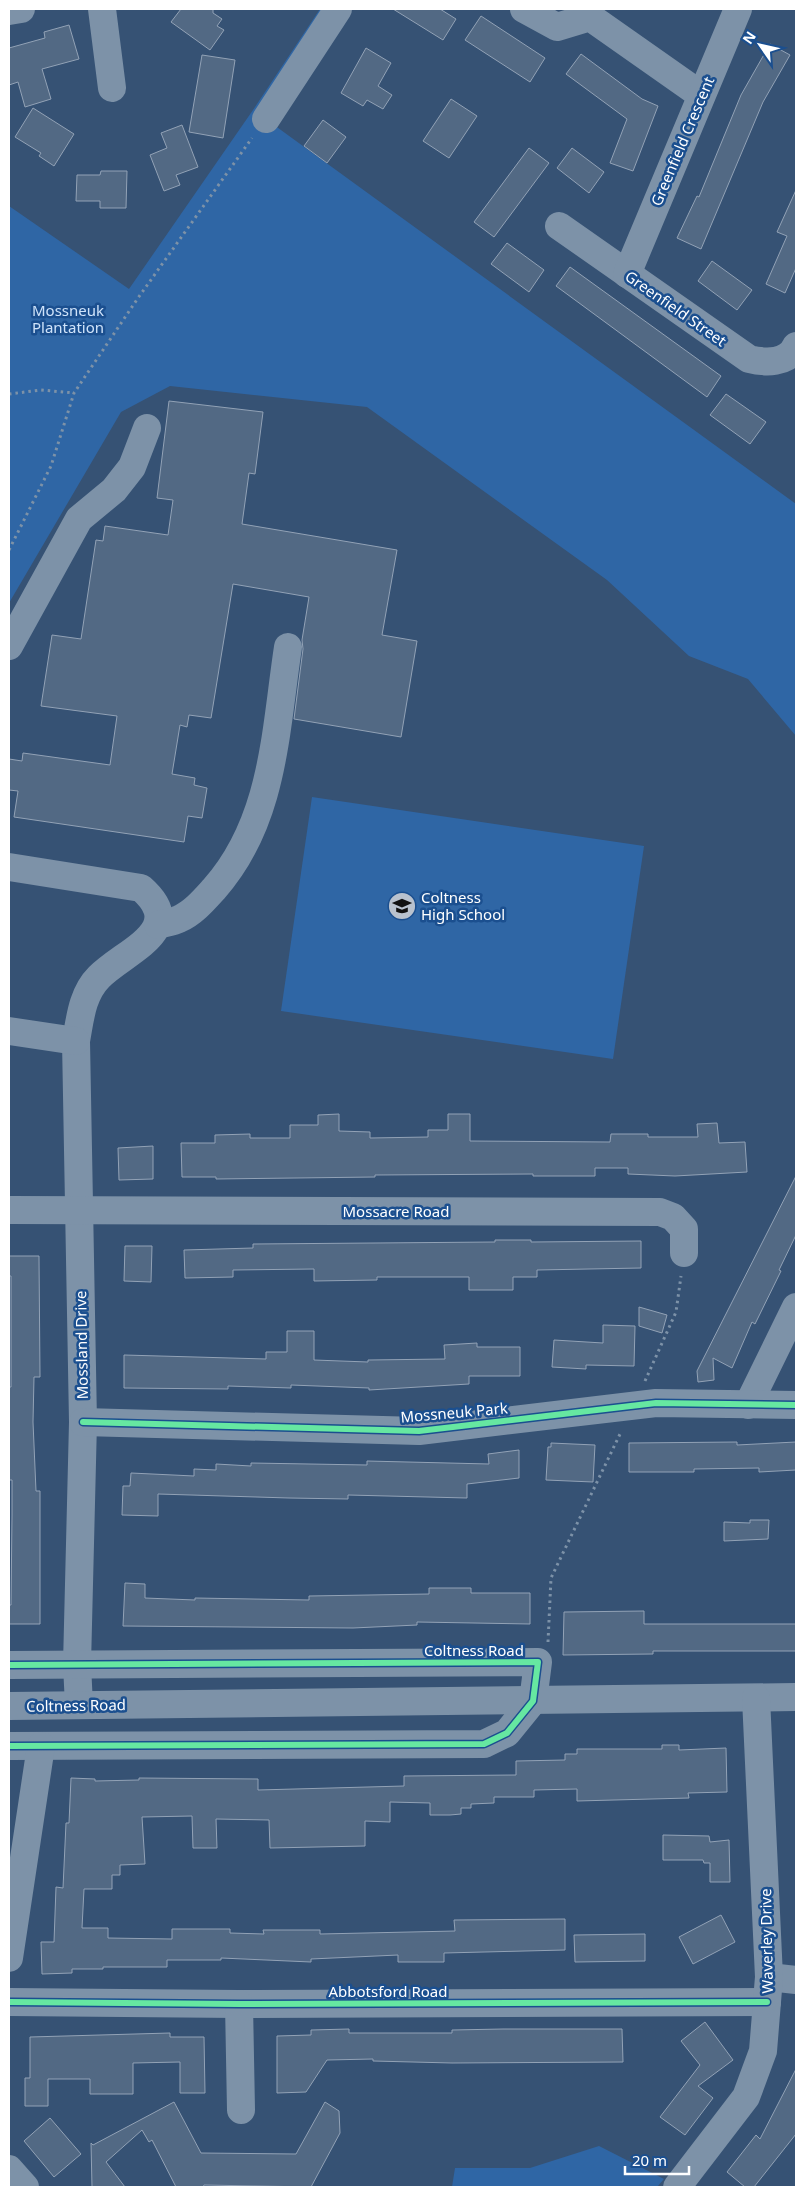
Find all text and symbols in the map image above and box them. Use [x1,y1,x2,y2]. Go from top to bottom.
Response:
north arrow [735,20,785,70]
text: N [738,27,760,47]
street label: Greenfield Crescent [646,73,719,209]
street label: Greenfield Street [621,266,731,351]
park label: Mossneuk Plantation [32,300,104,337]
place label: Coltness High School [421,887,505,924]
school or university icon: Coltness High School [387,891,417,921]
street label: Mossacre Road [343,1201,449,1221]
street label: Mossland Drive [70,1290,92,1400]
street label: Mossneuk Park [400,1397,508,1427]
street label: Coltness Road [424,1640,524,1660]
street label: Coltness Road [26,1694,126,1716]
street label: Waverley Drive [755,1888,777,1994]
street label: Abbotsford Road [328,1981,448,2001]
scale bar [625,2144,689,2176]
text: 20 m [632,2150,667,2170]

